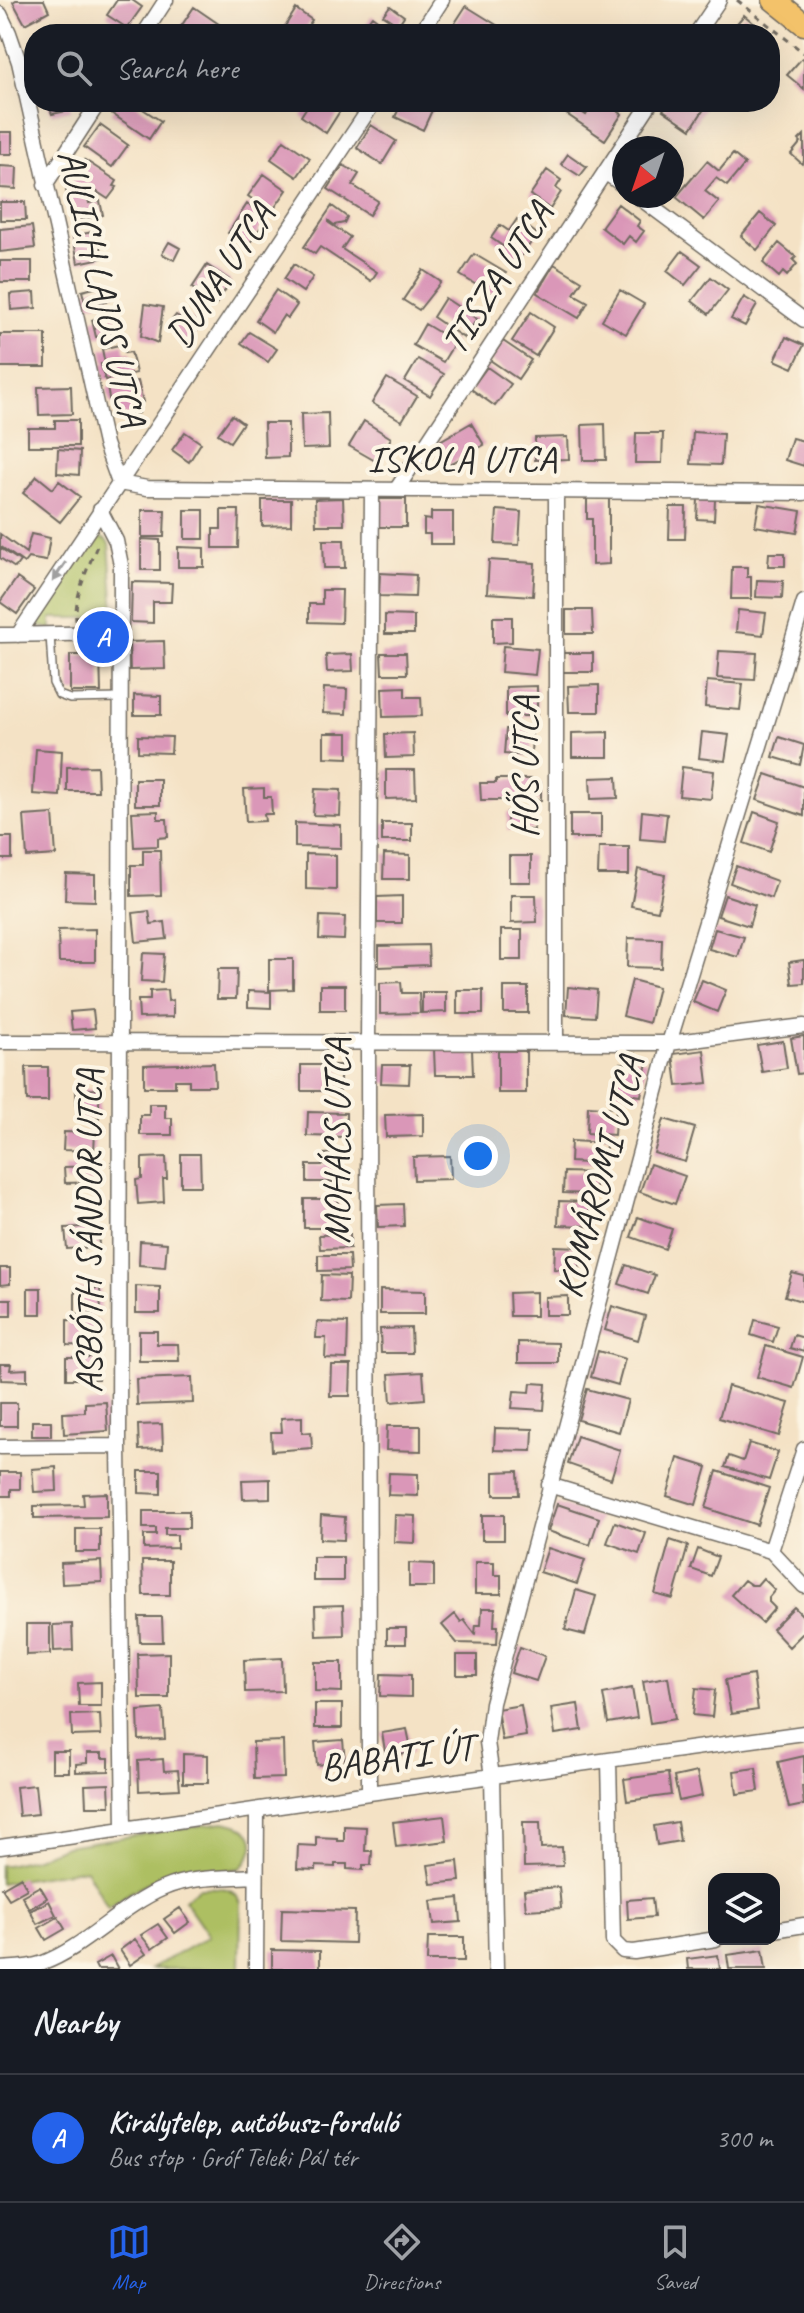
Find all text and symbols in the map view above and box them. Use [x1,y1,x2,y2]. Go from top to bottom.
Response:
search box [24,24,780,112]
icon: search [52,46,96,90]
text: Search here [116,49,238,87]
north arrow [612,136,684,208]
street label: AULICH LAJOS UTCA [47,145,157,433]
street label: TISZA UTCA [431,192,564,363]
street label: DUNA UTCA [155,193,286,356]
street label: ISKOLA UTCA [368,435,557,482]
one-way arrow [52,562,67,583]
pin: A [77,607,129,667]
street label: HŐS UTCA [501,695,548,838]
street label: MOHÁCS UTCA [313,1037,360,1244]
street label: KOMÁROMI UTCA [545,1049,655,1303]
street label: ASBÓTH SÁNDOR UTCA [65,1068,112,1393]
your location [458,1136,498,1176]
street label: BABATI ÚT [317,1722,484,1791]
map controls [708,1873,780,1945]
button: layers [708,1873,780,1945]
text: Nearby [32,2000,118,2043]
text: Királytelep, autóbusz-forduló [108,2103,398,2141]
text: A [51,2122,65,2155]
text: 300 m [716,2122,772,2155]
text: Bus stop · Gróf Teleki Pál tér [108,2141,357,2174]
tab: Map [107,2220,151,2296]
tab: Directions [364,2220,440,2296]
tab: Saved [653,2220,697,2296]

